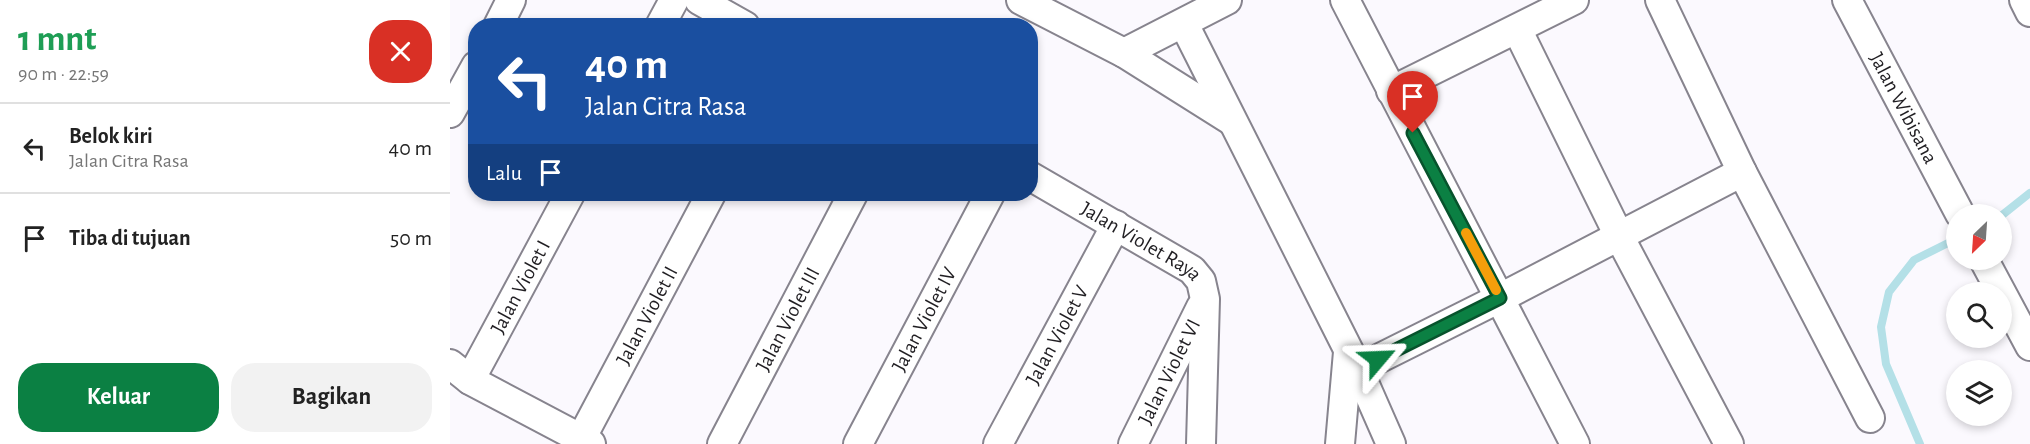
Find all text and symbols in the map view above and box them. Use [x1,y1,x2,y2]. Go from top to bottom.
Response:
button: close [369,20,432,83]
text: 1 mnt [18,21,96,57]
icon: left [486,42,564,120]
text: 40 m [585,44,668,86]
street label: Jalan Wibisana [1866,49,1942,167]
text: 90 m · 22:59 [18,64,109,84]
pin [1387,71,1438,133]
icon: arrive [1396,80,1429,113]
text: Jalan Citra Rasa [585,93,747,120]
text: Belok kiri [69,125,153,147]
icon: left [18,132,51,165]
text: 40 m [389,137,432,159]
text: Jalan Citra Rasa [69,151,189,171]
icon: arrive [534,156,567,189]
text: Lalu [486,162,522,184]
street label: Jalan Violet Raya [1077,197,1207,284]
north arrow [1946,204,2012,270]
map controls [1946,204,2012,426]
icon: arrive [18,222,51,255]
text: Tiba di tujuan [69,227,191,249]
text: 50 m [390,227,432,249]
street label: Jalan Violet I [487,236,554,337]
street label: Jalan Violet II [612,263,681,368]
street label: Jalan Violet III [752,264,823,374]
street label: Jalan Violet IV [888,264,960,375]
street label: Jalan Violet V [1022,282,1092,388]
button: search [1946,282,2012,348]
street label: Jalan Violet VI [1134,315,1204,427]
position arrow [1346,327,1410,391]
button: layers [1946,360,2012,426]
button: Keluar [18,363,219,432]
button: Bagikan [231,363,432,432]

